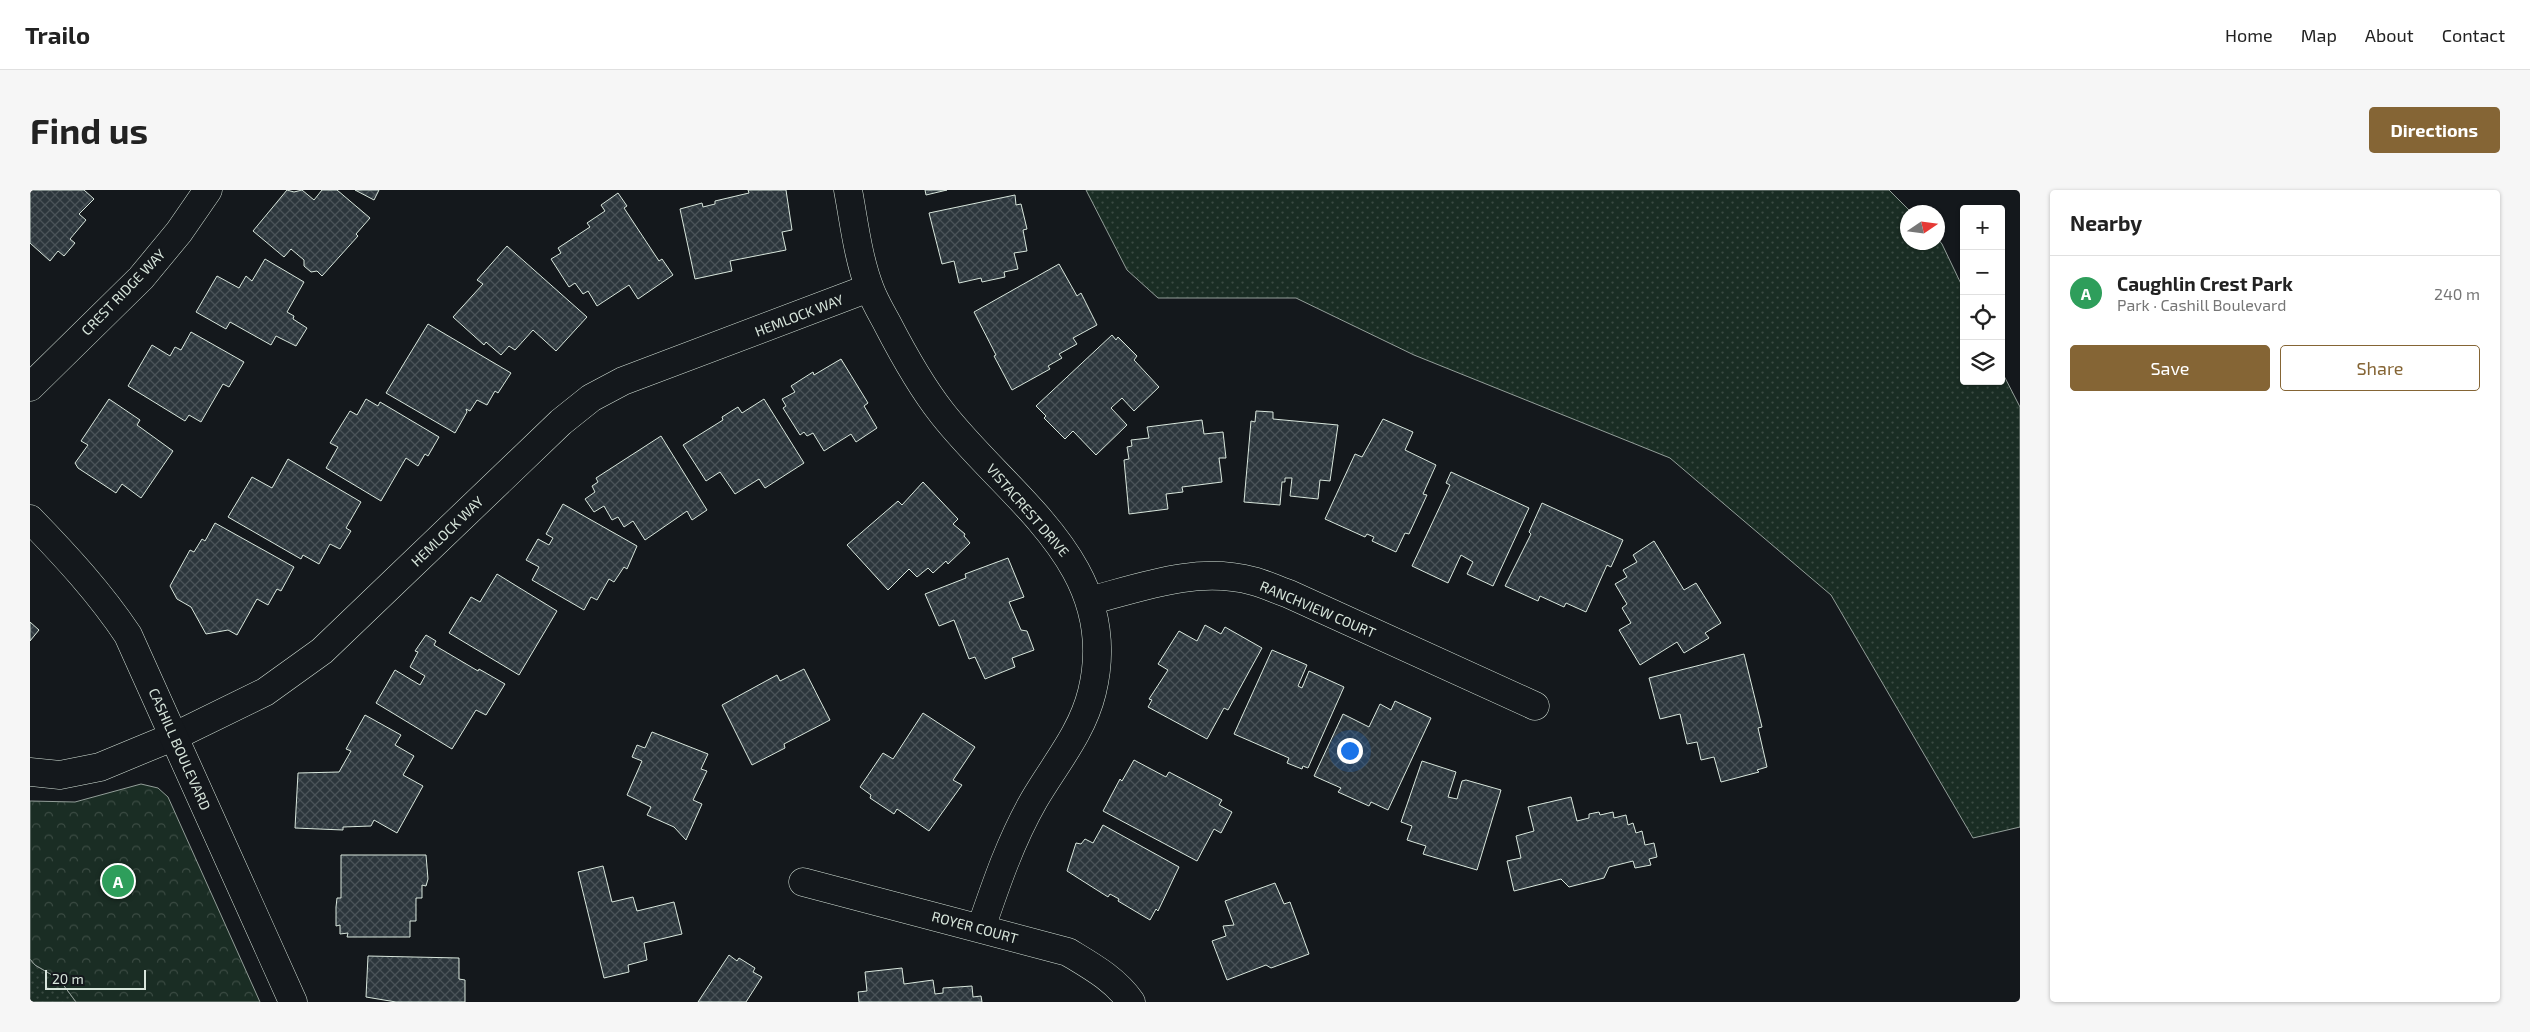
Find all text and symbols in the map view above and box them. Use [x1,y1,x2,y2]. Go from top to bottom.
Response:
text: Trailo [25,20,90,49]
text: Home [2225,24,2273,46]
text: Map [2301,24,2337,46]
text: About [2365,24,2414,46]
text: Contact [2442,24,2505,46]
button: Directions [2369,107,2500,153]
text: Find us [30,109,148,151]
north arrow [1900,205,1945,250]
map controls [1960,205,2005,385]
button: + [1960,205,2005,250]
text: Nearby [2070,210,2142,235]
street label: CREST RIDGE WAY [78,245,168,339]
button: − [1960,250,2005,295]
text: Caughlin Crest Park [2117,272,2293,295]
text: A [2081,284,2091,303]
text: 240 m [2434,284,2480,303]
street label: HEMLOCK WAY [752,290,846,340]
button: locate [1960,295,2005,340]
text: Park · Cashill Boulevard [2117,295,2286,314]
button: layers [1960,340,2005,385]
button: Save [2070,345,2270,391]
button: Share [2280,345,2480,391]
street label: VISTACREST DRIVE [983,460,1073,560]
street label: HEMLOCK WAY [407,492,487,570]
street label: RANCHVIEW COURT [1258,577,1378,641]
street label: CASHILL BOULEVARD [145,685,215,813]
your location [1337,738,1363,764]
pin: A [102,862,134,900]
street label: ROYER COURT [930,907,1020,947]
scale bar [45,967,146,990]
text: 20 m [52,970,84,987]

